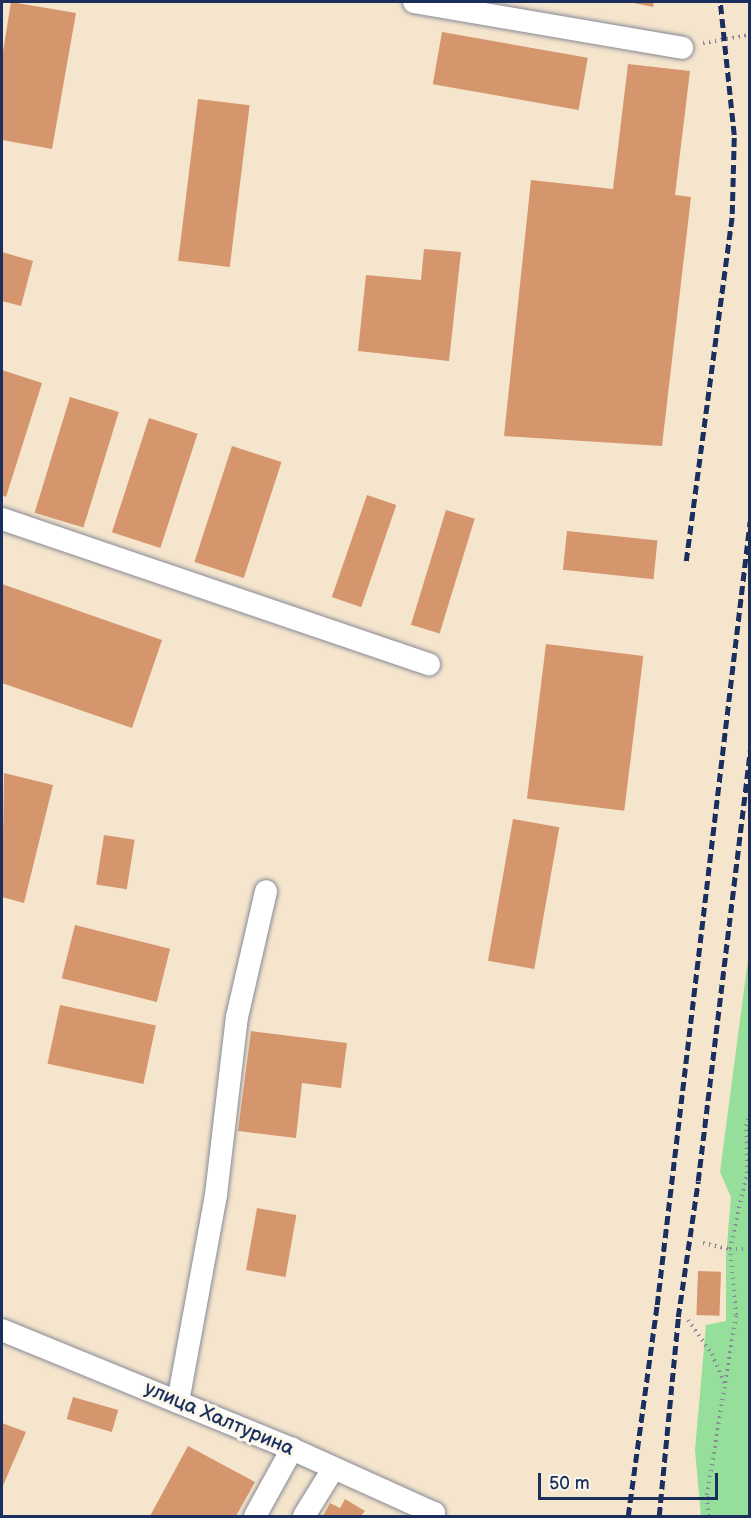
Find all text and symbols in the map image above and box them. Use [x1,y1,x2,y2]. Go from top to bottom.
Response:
street label: улица Халтурина [141,1377,297,1461]
scale bar [541,1461,721,1499]
text: 50 m [549,1473,590,1494]

